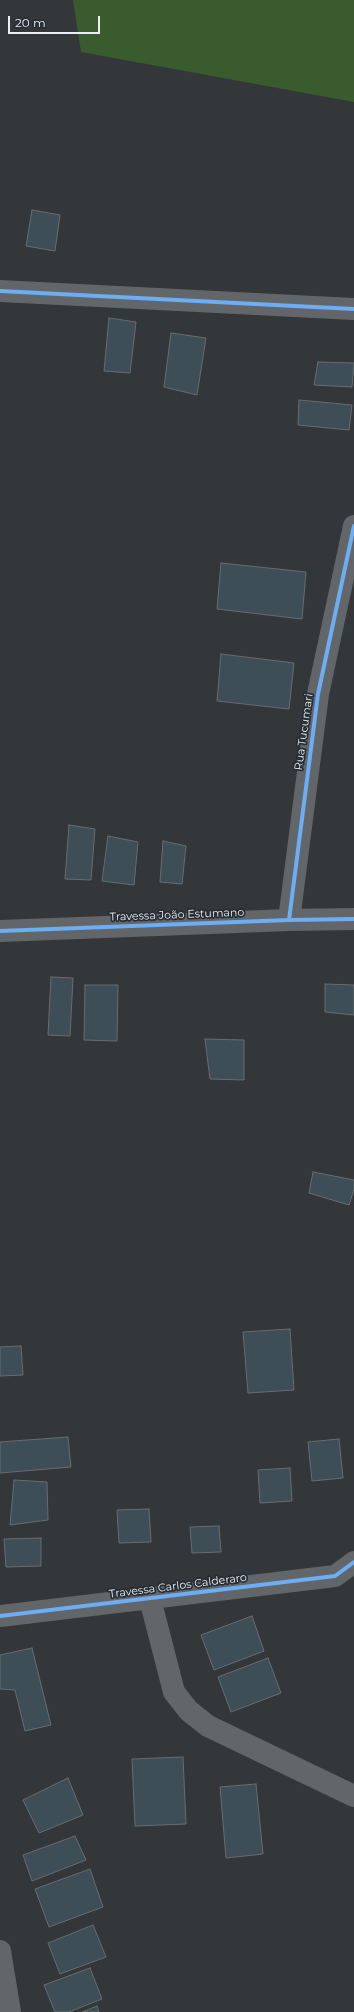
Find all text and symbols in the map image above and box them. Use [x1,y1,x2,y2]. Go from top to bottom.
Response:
scale bar [10,8,102,34]
text: 20 m [15,15,46,30]
street label: Rua Tucumari [292,693,316,771]
street label: Travessa João Estumano [109,906,245,924]
street label: Travessa Carlos Calderaro [108,1571,248,1601]

